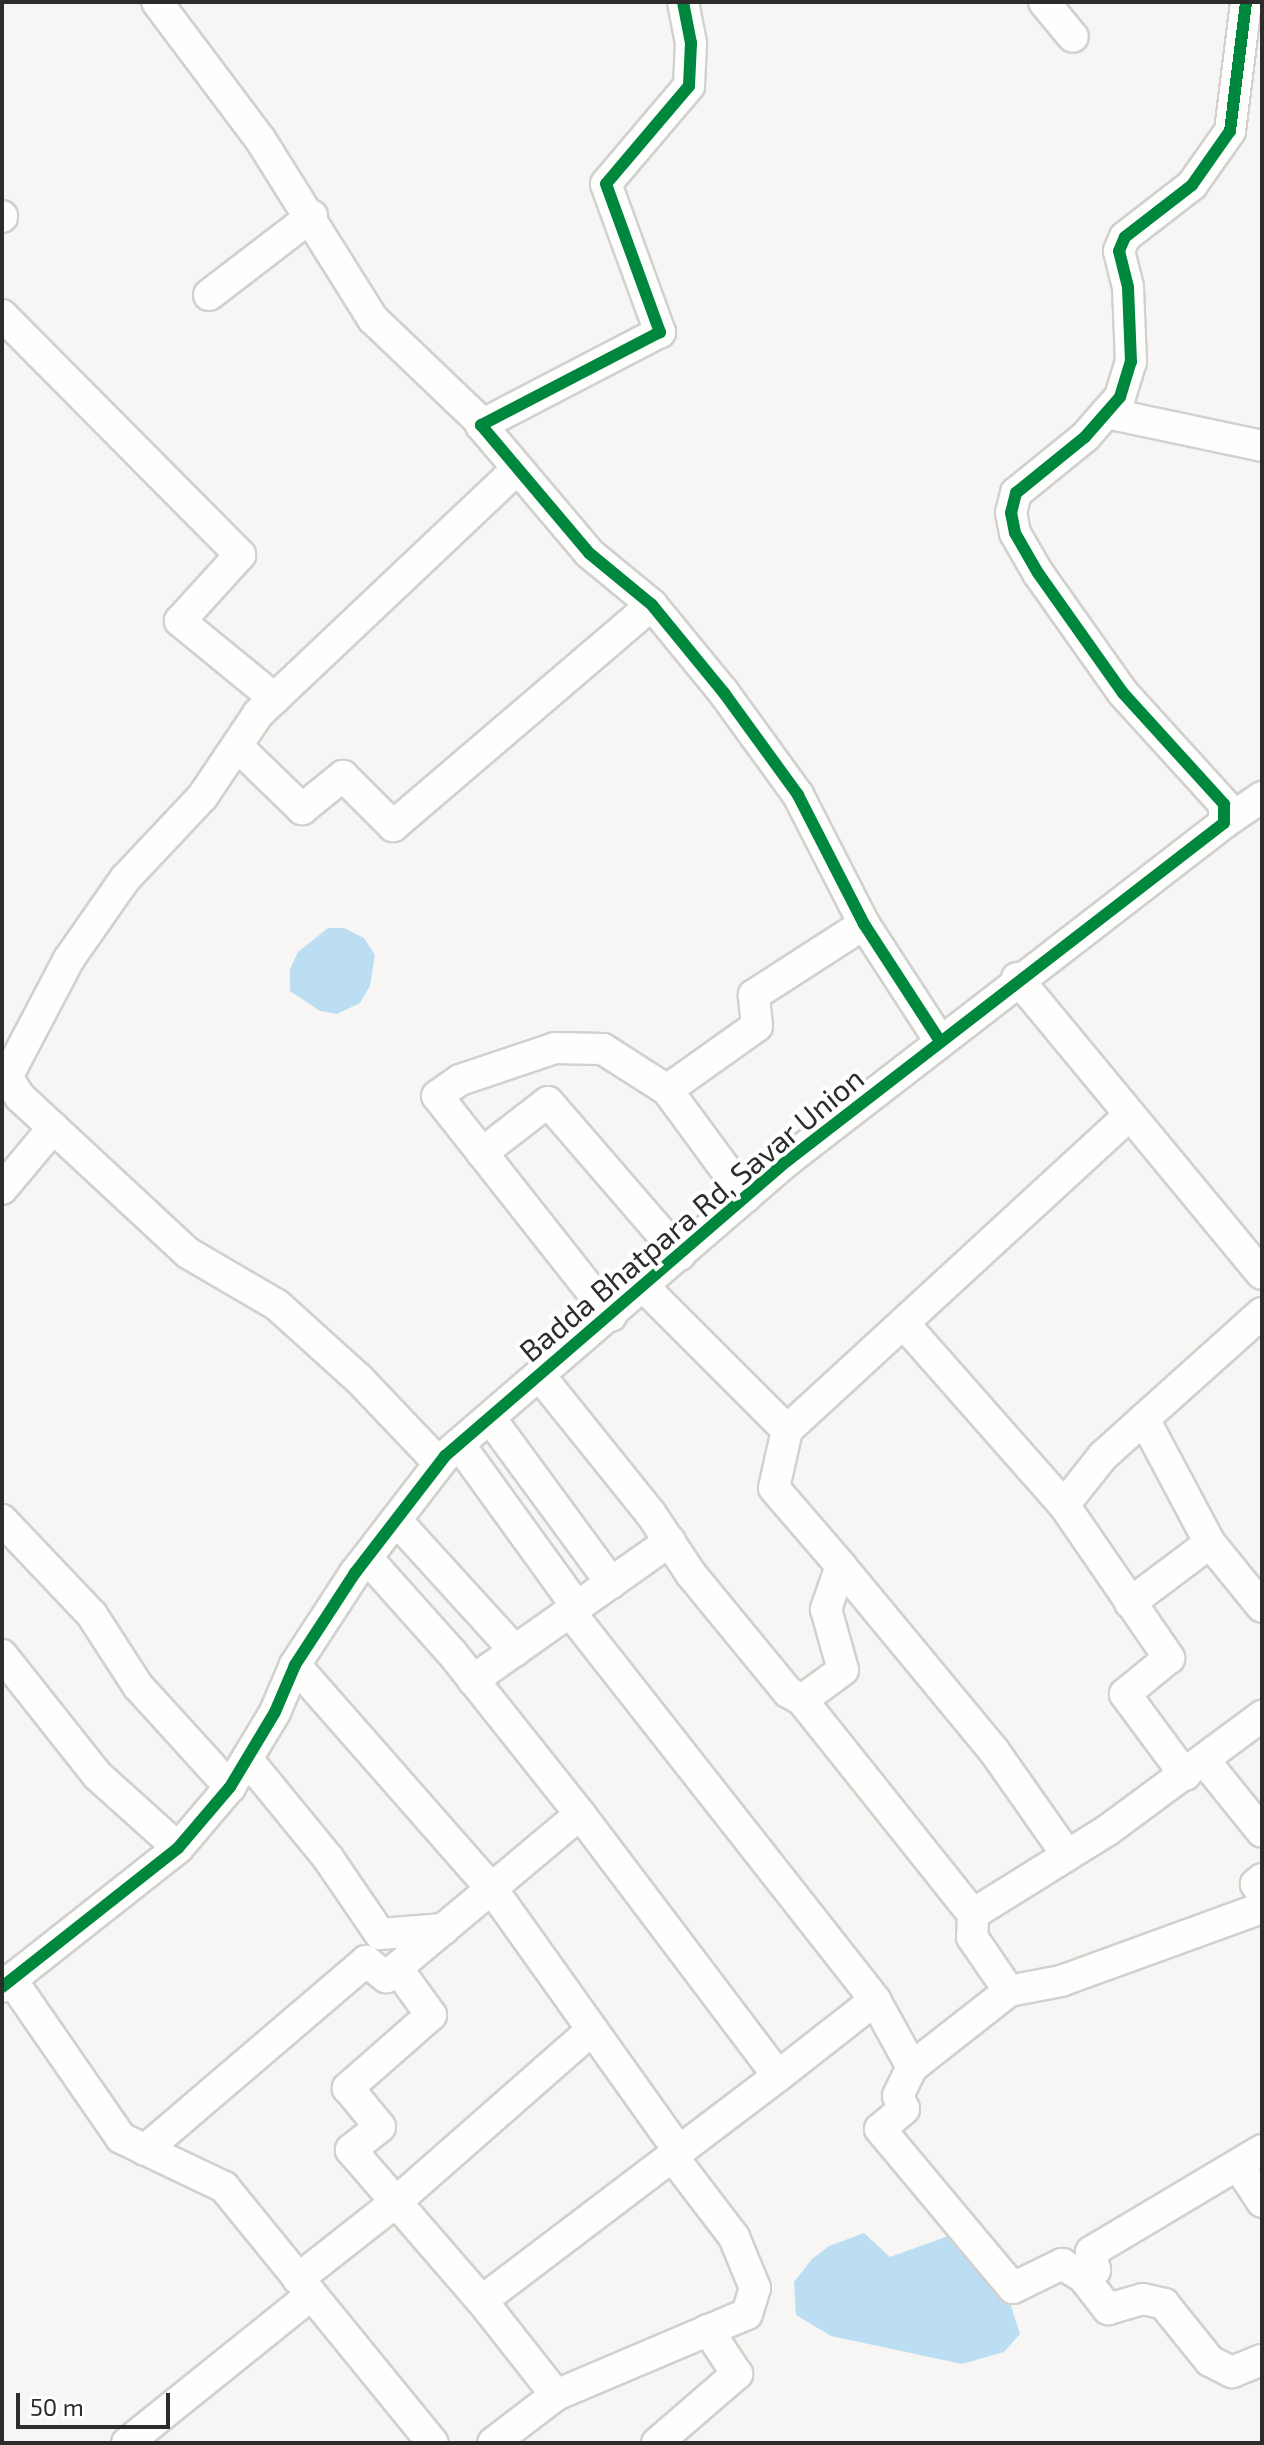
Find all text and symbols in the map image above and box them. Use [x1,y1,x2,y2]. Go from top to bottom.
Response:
street label: Badda Bhatpara Rd, Savar Union [512,1059,870,1369]
scale bar [20,2377,174,2427]
text: 50 m [30,2392,84,2421]

